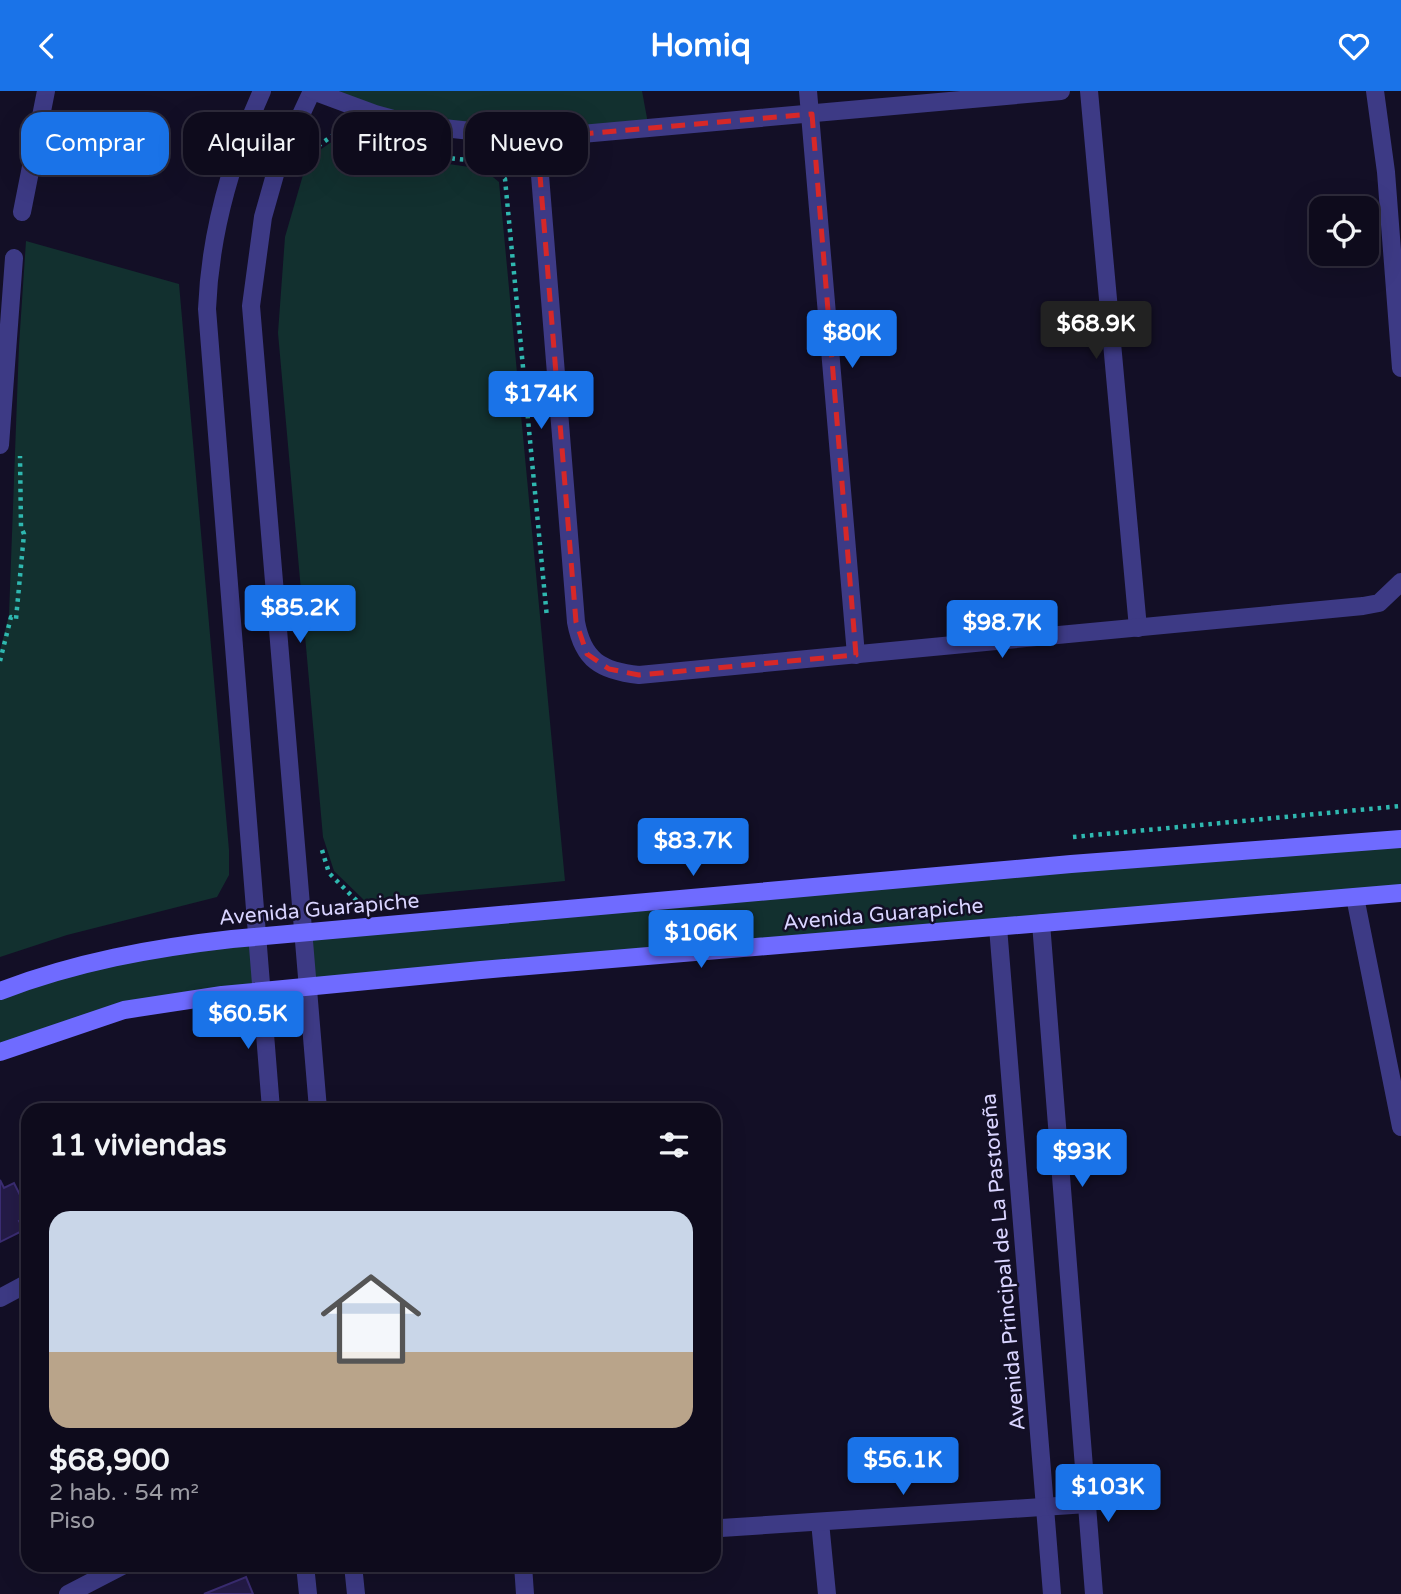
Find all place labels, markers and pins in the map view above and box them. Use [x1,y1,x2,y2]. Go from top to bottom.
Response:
pin: $68.9K [1039,301,1153,361]
pin: $80K [811,310,893,370]
pin: $174K [492,371,590,431]
pin: $85.2K [243,585,357,645]
pin: $98.7K [945,601,1059,660]
pin: $83.7K [636,819,750,878]
pin: $106K [652,911,750,970]
pin: $60.5K [191,991,305,1051]
pin: $93K [1041,1129,1123,1189]
pin: $56.1K [846,1437,960,1497]
pin: $103K [1059,1465,1157,1524]

